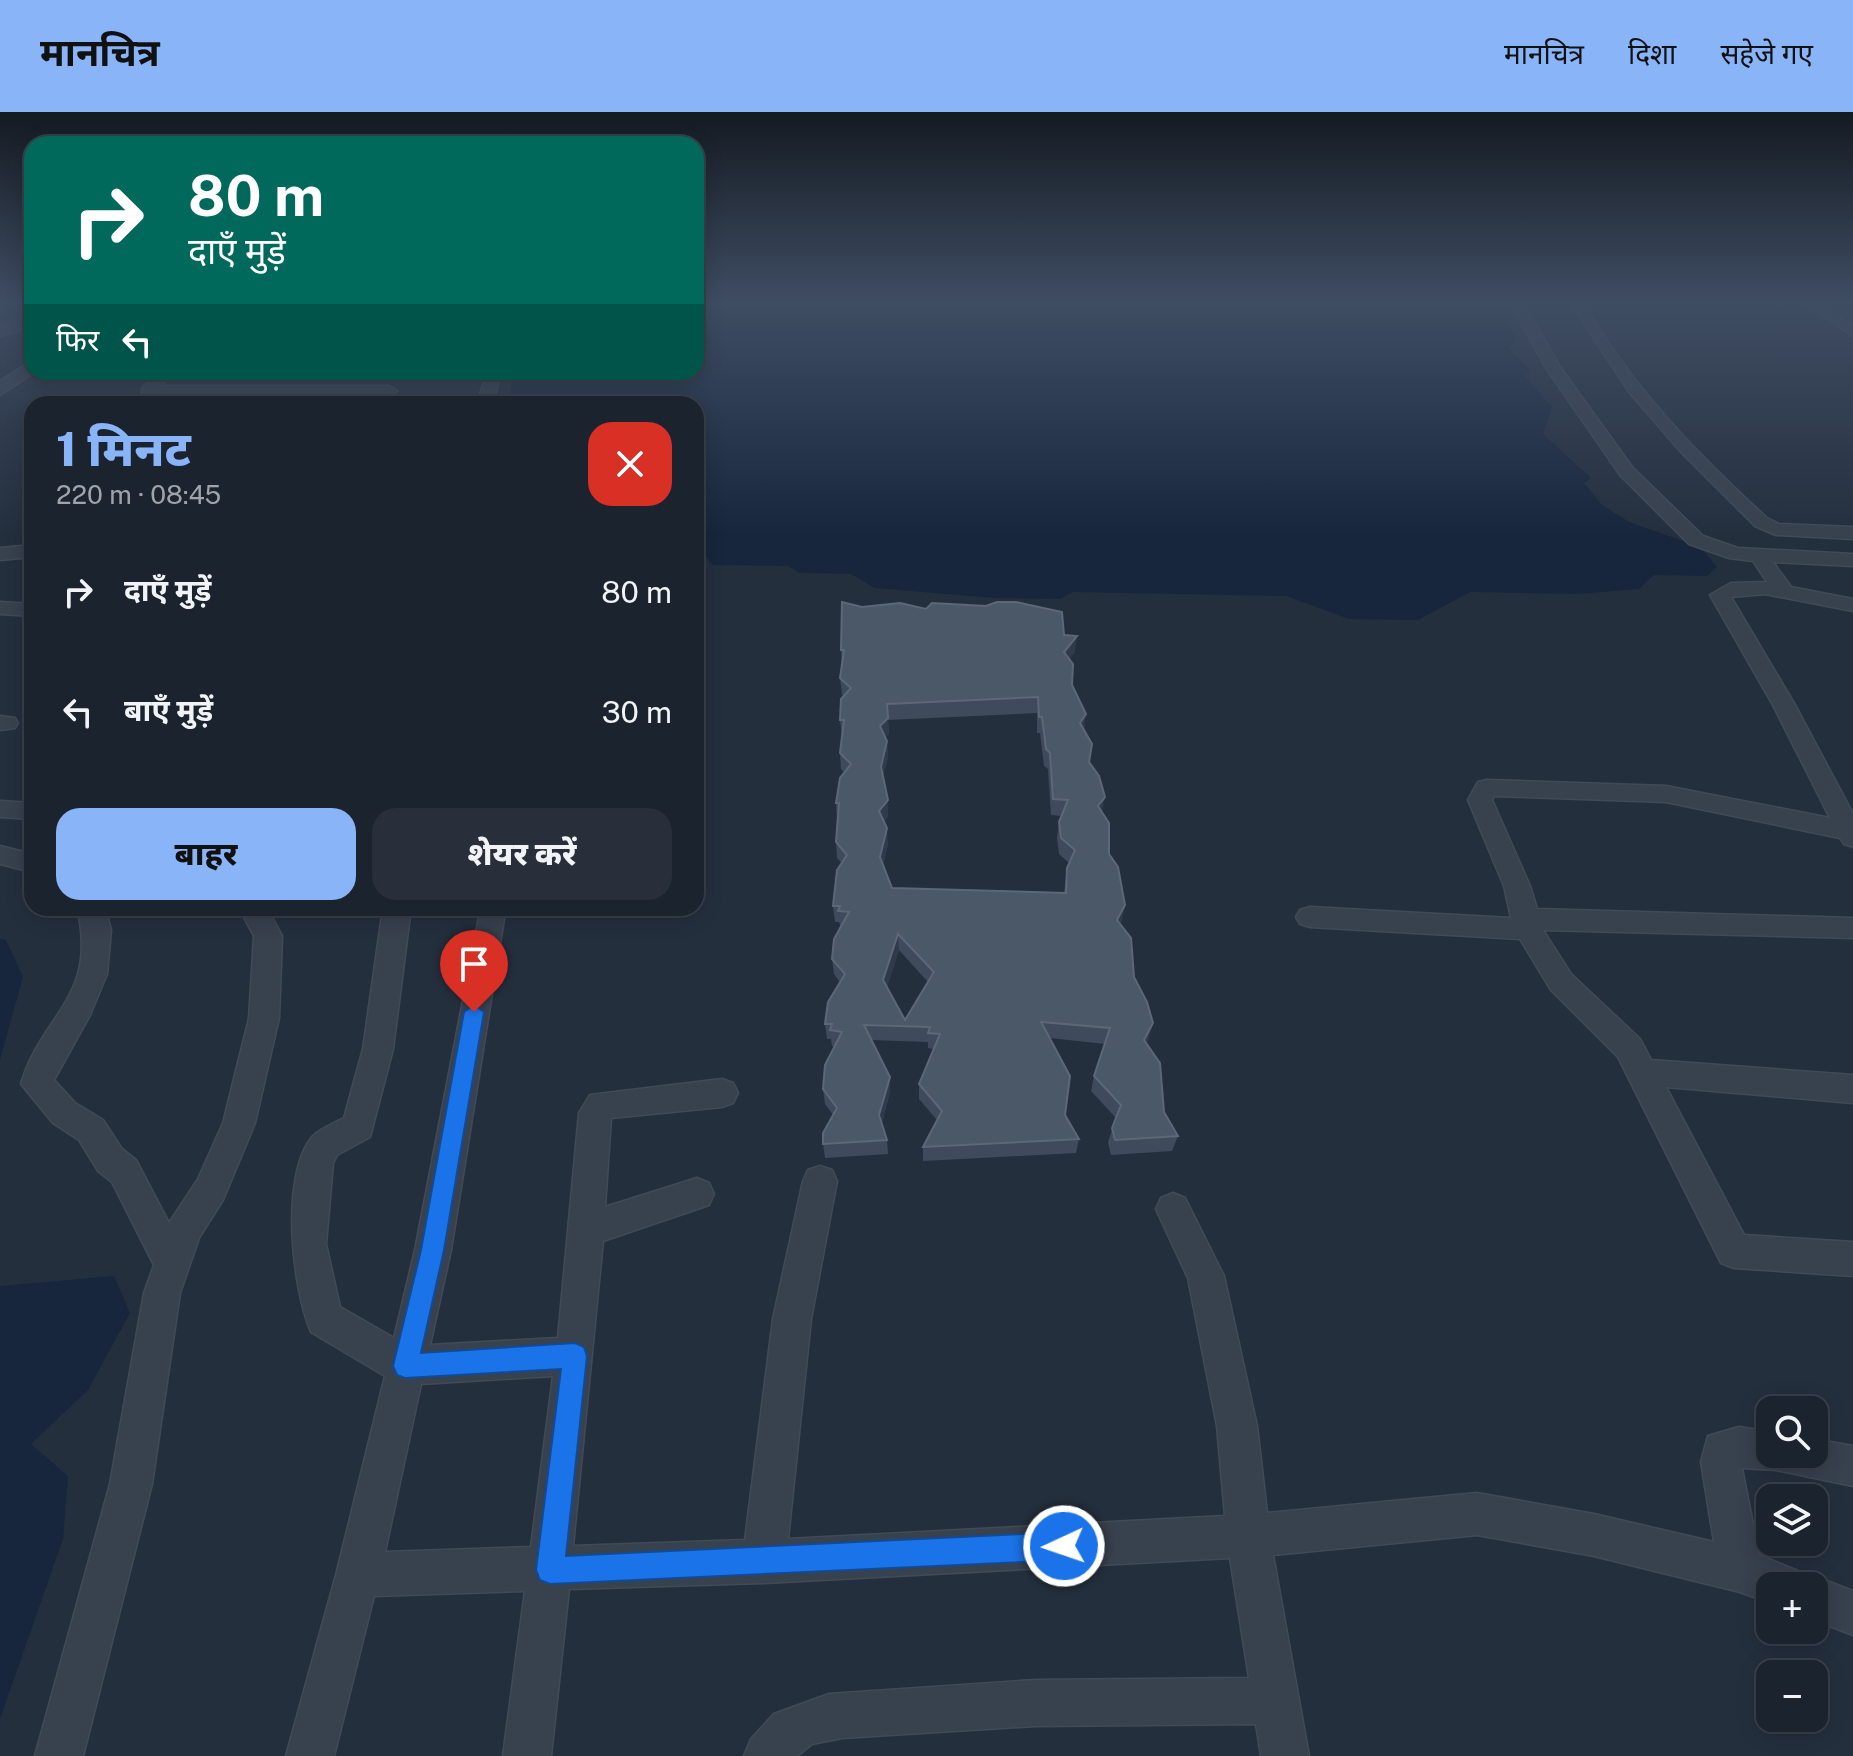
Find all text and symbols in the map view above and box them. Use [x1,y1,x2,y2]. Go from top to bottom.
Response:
text: मानचित्र [40,30,160,75]
text: मानचित्र [1504,37,1584,70]
text: दिशा [1628,37,1676,70]
text: सहेजे गए [1720,37,1813,70]
text: 80 m [188,163,324,229]
icon: right [56,168,160,272]
text: दाएँ मुड़ें [188,230,286,272]
icon: left [115,320,159,364]
text: फिर [56,322,99,358]
text: 1 मिनट [56,420,191,477]
button: close [588,422,672,506]
text: 220 m · 08:45 [56,479,221,510]
icon: right [56,570,100,614]
text: दाएँ मुड़ें [124,572,211,608]
text: 80 m [601,574,672,610]
icon: left [56,690,100,734]
text: बाएँ मुड़ें [124,692,213,728]
text: 30 m [602,694,672,730]
button: बाहर [56,808,356,900]
button: शेयर करें [372,808,672,900]
pin [440,930,508,1012]
icon: arrive [452,942,496,986]
map controls [1756,1396,1828,1732]
button: search [1756,1396,1828,1468]
button: layers [1756,1484,1828,1556]
position arrow [1022,1504,1106,1588]
button: + [1756,1572,1828,1644]
button: − [1756,1660,1828,1732]

